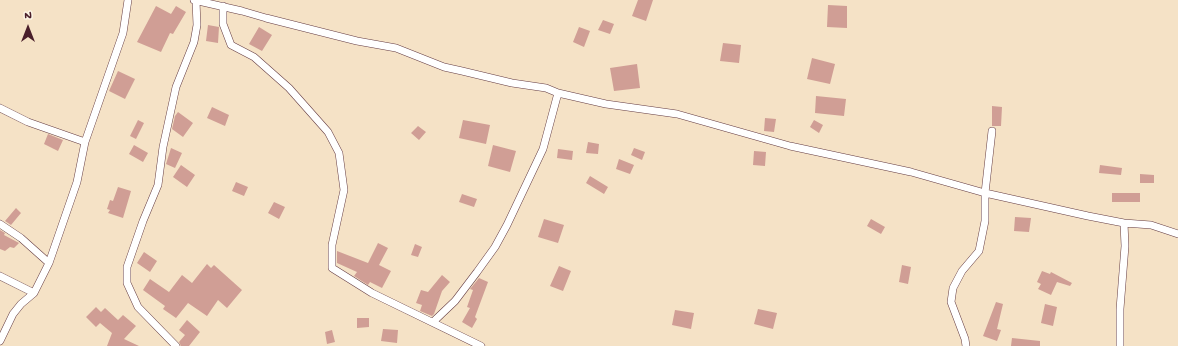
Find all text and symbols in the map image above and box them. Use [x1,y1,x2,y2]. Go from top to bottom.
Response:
north arrow [8,8,48,48]
text: N [24,10,32,22]

